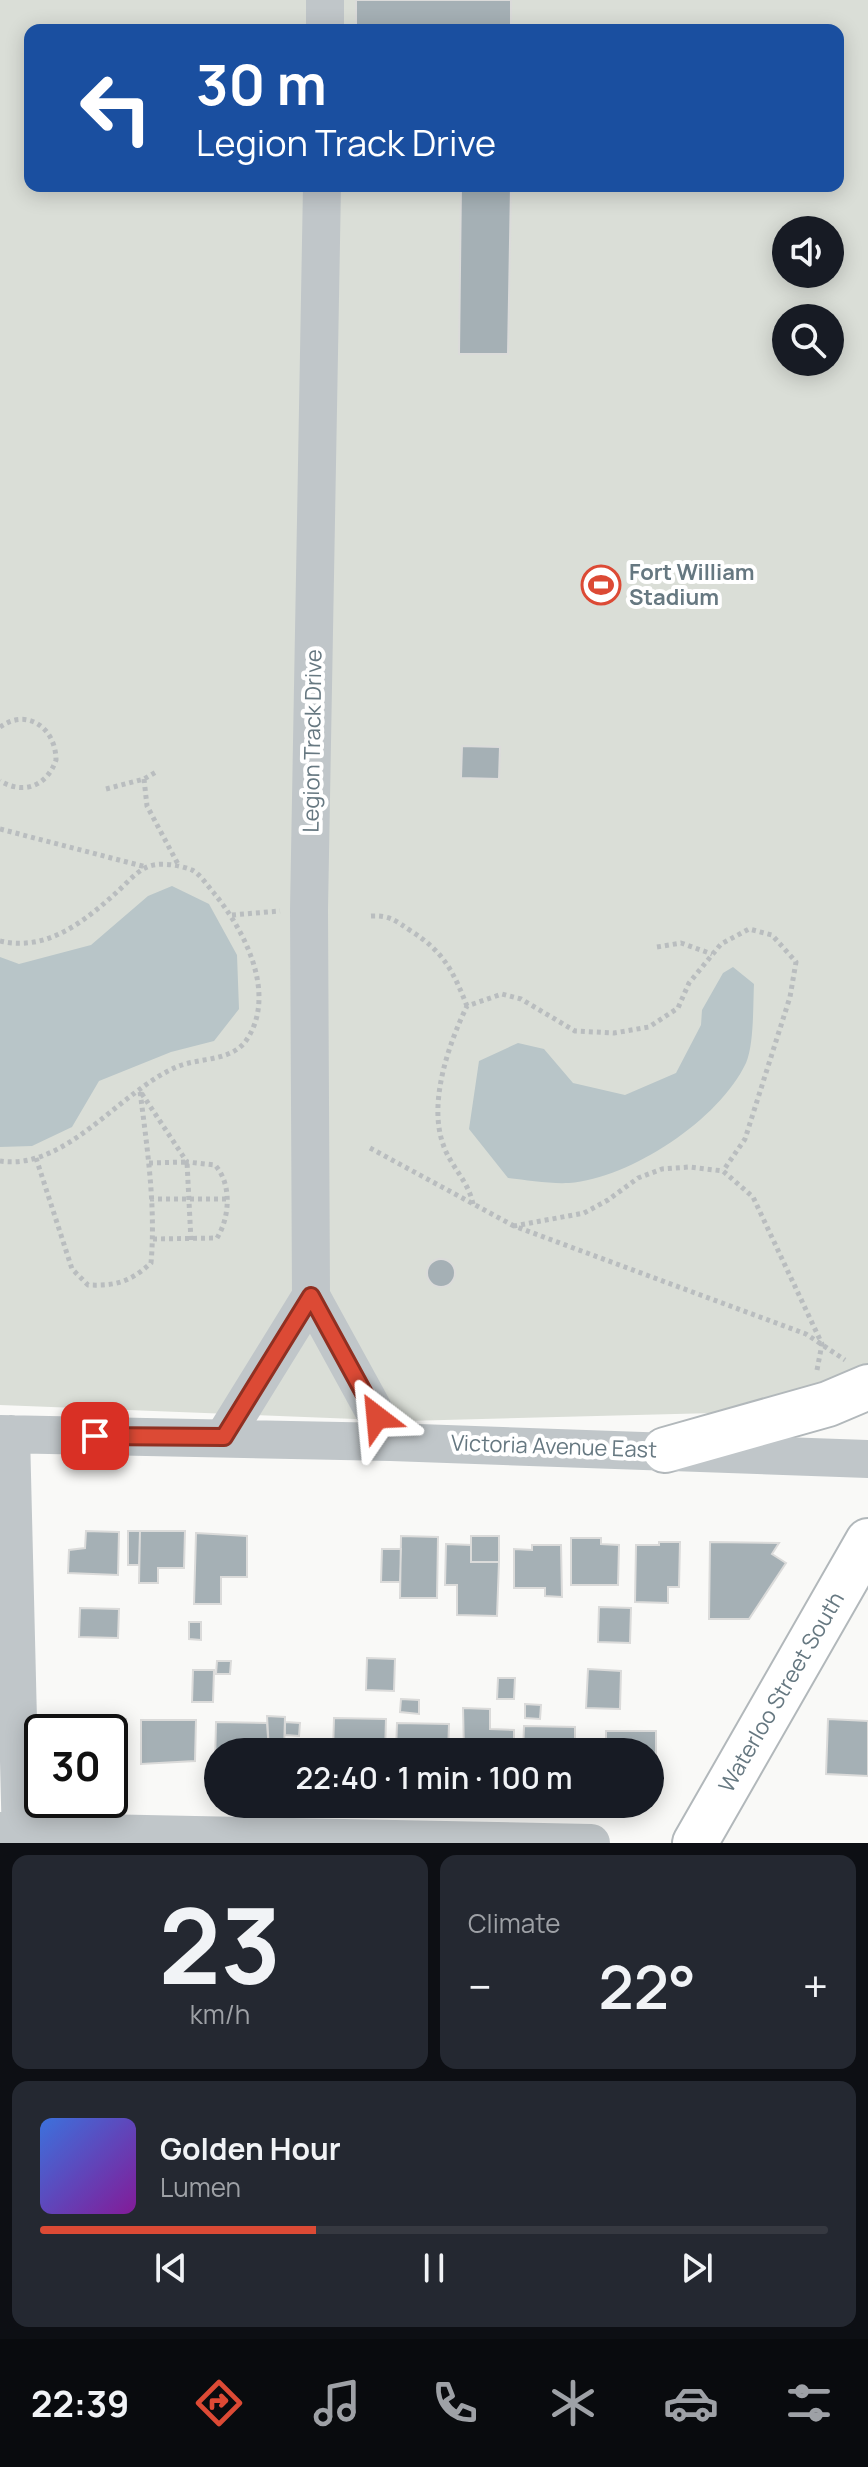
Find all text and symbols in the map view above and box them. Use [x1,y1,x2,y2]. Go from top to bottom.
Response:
text: 30 m [196,45,327,122]
icon: left [64,56,168,160]
text: Legion Track Drive [196,118,496,167]
map controls [772,216,844,376]
button: sound [772,216,844,288]
button: search [772,304,844,376]
place label: Fort William Stadium [629,557,755,612]
sports icon: Fort William Stadium [580,564,622,606]
street label: Legion Track Drive [295,649,329,833]
position arrow [335,1375,419,1459]
pin [61,1402,129,1470]
icon: arrive [73,1414,117,1458]
street label: Victoria Avenue East [451,1427,658,1465]
street label: Waterloo Street South [711,1586,851,1798]
speed limit sign: 30 [24,1714,128,1818]
text: 22:40 · 1 min · 100 m [296,1757,572,1798]
text: 23 [159,1873,281,2015]
text: Climate [468,1905,560,1941]
text: 22° [598,1945,696,2027]
text: − [468,1956,492,2016]
text: + [803,1956,828,2016]
text: km/h [190,1996,250,2032]
text: Golden Hour [160,2128,341,2169]
text: Lumen [160,2169,241,2205]
icon: previous [149,2246,193,2290]
icon: pause [412,2246,456,2290]
icon: next [675,2246,719,2290]
icon: directions [191,2375,247,2431]
icon: music [309,2375,365,2431]
icon: phone [427,2375,483,2431]
icon: climate [545,2375,601,2431]
icon: car [663,2375,719,2431]
icon: filters [781,2375,837,2431]
text: 22:39 [31,2379,129,2428]

